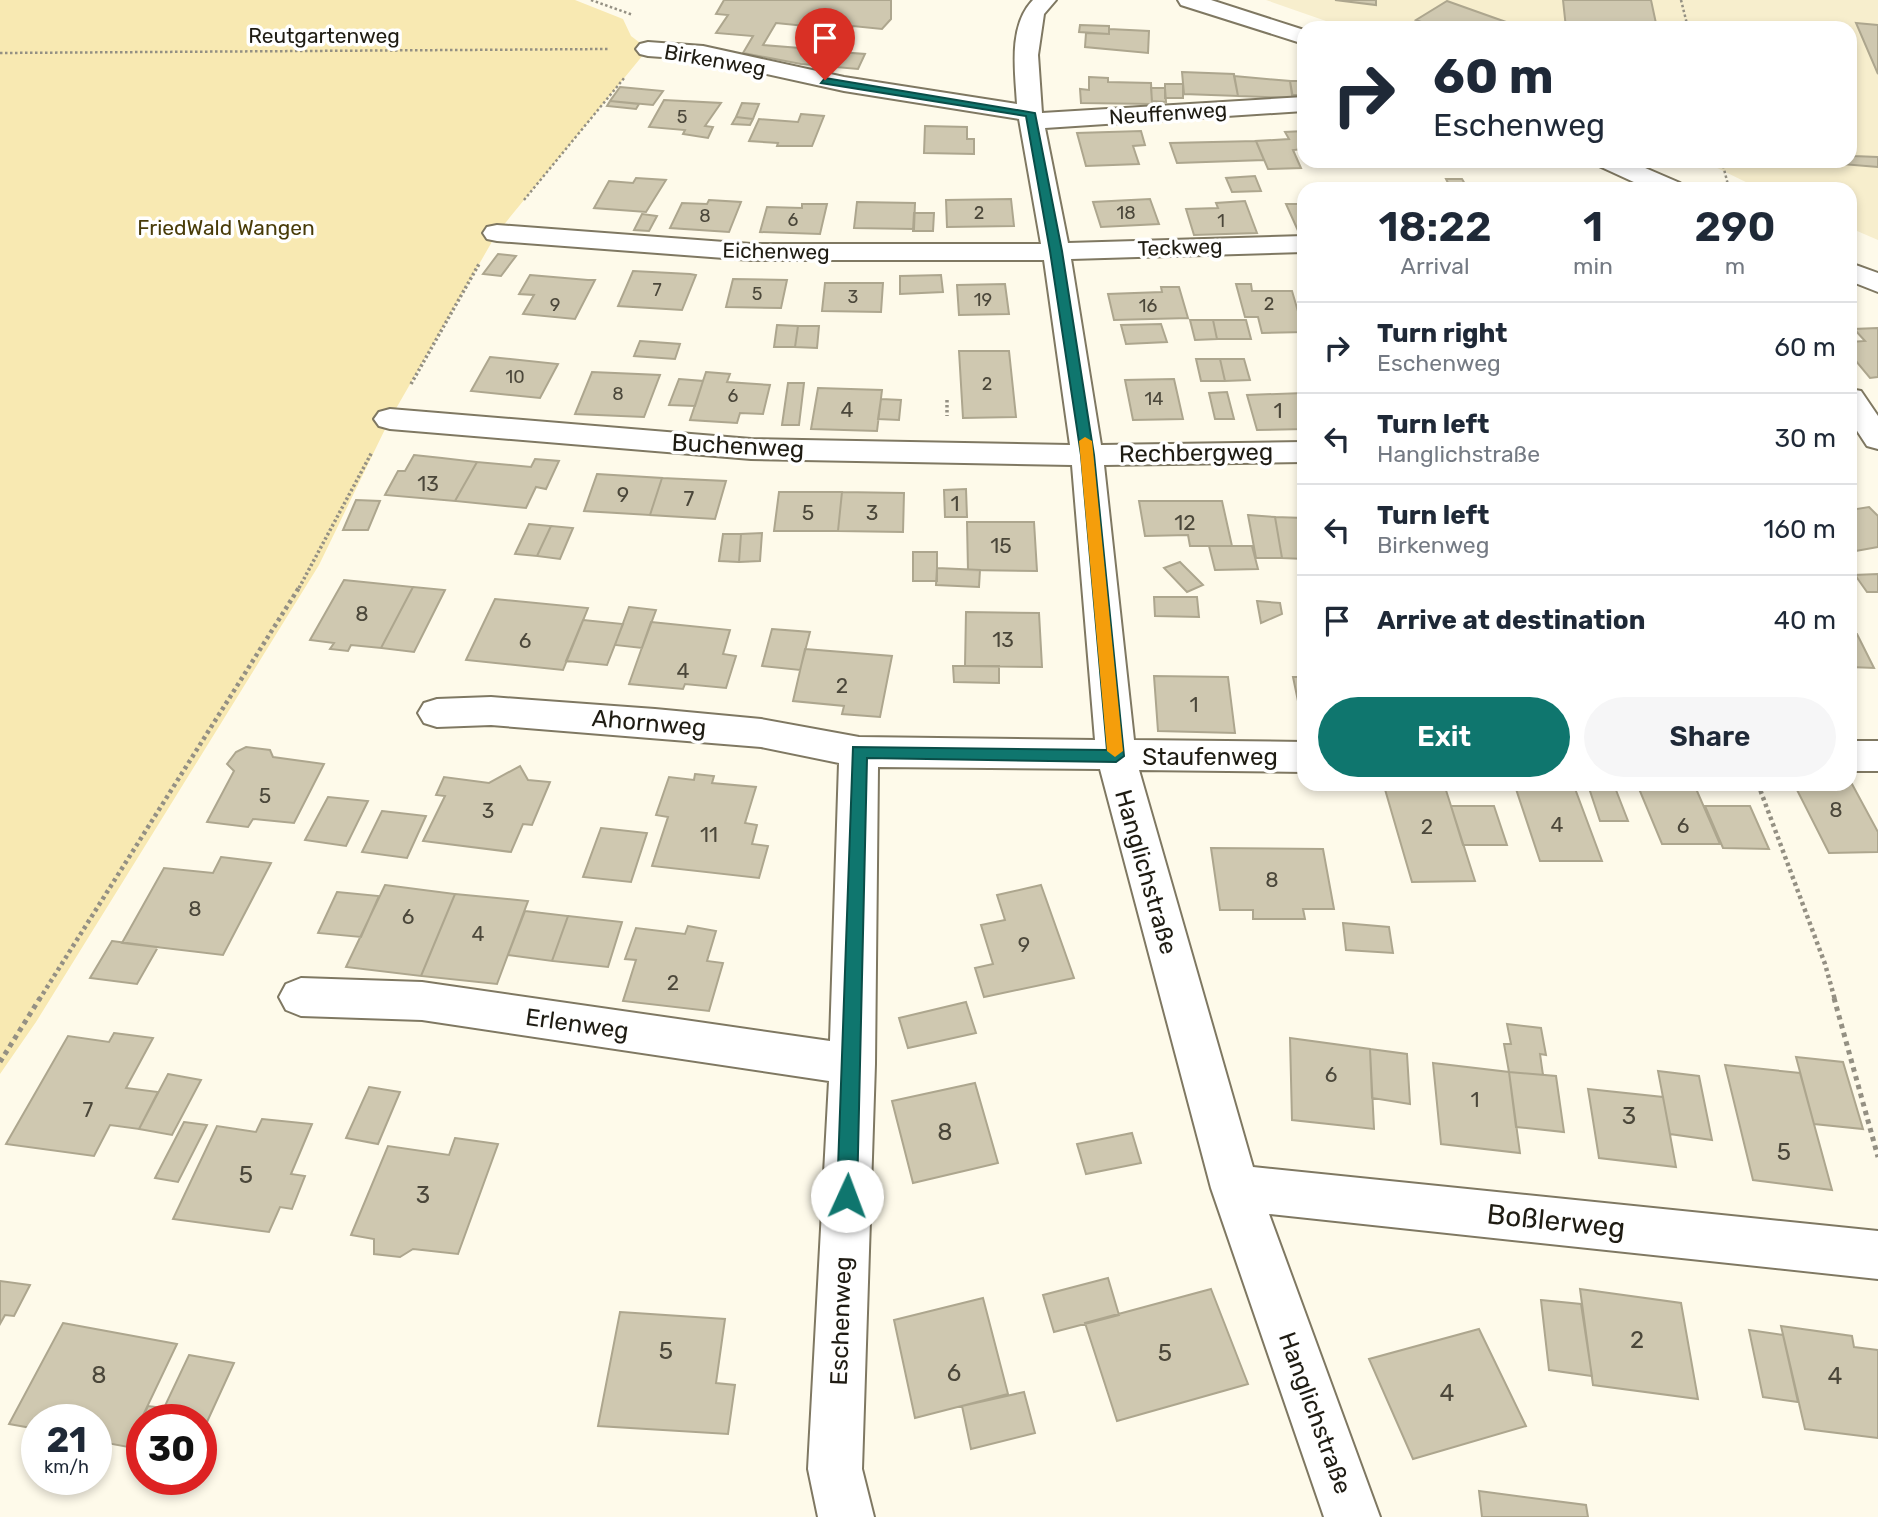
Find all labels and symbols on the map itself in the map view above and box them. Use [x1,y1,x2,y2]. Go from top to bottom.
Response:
pin [795,8,855,80]
street label: Reutgartenweg [248,23,400,48]
street label: Birkenweg [662,39,768,81]
street label: Neuffenweg [1108,96,1228,130]
house number: 5 [677,106,687,128]
house number: 2 [974,202,984,224]
house number: 18 [1116,202,1136,224]
house number: 8 [699,205,711,227]
house number: 6 [788,209,799,231]
house number: 1 [1217,210,1225,232]
park label: FriedWald Wangen [137,215,315,240]
street label: Teckweg [1137,233,1223,261]
street label: Eichenweg [722,238,830,264]
house number: 7 [652,279,662,301]
house number: 5 [752,283,762,305]
house number: 3 [848,286,858,308]
house number: 19 [974,289,992,311]
house number: 2 [1264,293,1274,315]
house number: 9 [550,294,560,316]
house number: 16 [1139,295,1157,317]
house number: 10 [505,366,525,388]
house number: 2 [982,373,992,395]
house number: 8 [612,383,624,405]
house number: 6 [728,385,739,407]
house number: 14 [1145,388,1163,410]
house number: 4 [840,397,854,422]
house number: 1 [1274,398,1283,423]
street label: Buchenweg [671,429,805,463]
street label: Rechbergweg [1119,438,1273,468]
house number: 13 [417,471,439,496]
house number: 9 [617,482,629,507]
house number: 7 [684,486,695,511]
house number: 1 [951,491,960,516]
house number: 5 [802,500,814,525]
house number: 3 [866,500,878,525]
house number: 12 [1174,510,1196,535]
house number: 15 [990,533,1012,558]
house number: 8 [355,601,369,626]
house number: 13 [992,627,1014,652]
house number: 6 [519,628,531,653]
house number: 4 [676,658,690,683]
house number: 2 [836,673,848,698]
house number: 1 [1190,692,1199,717]
street label: Ahornweg [591,704,707,742]
street label: Staufenweg [1142,743,1278,771]
house number: 5 [259,783,271,808]
street label: Hanglichstraße [1109,786,1183,958]
house number: 8 [1829,797,1843,822]
house number: 3 [482,798,494,823]
house number: 4 [1550,812,1564,837]
house number: 6 [1677,813,1689,838]
house number: 2 [1421,814,1433,839]
house number: 11 [700,822,718,847]
house number: 8 [1265,867,1279,892]
house number: 8 [188,896,202,921]
house number: 6 [402,904,414,929]
house number: 4 [471,921,485,946]
house number: 9 [1018,932,1030,957]
house number: 2 [667,970,679,995]
street label: Erlenweg [524,1003,630,1045]
house number: 6 [1325,1062,1337,1087]
house number: 1 [1471,1087,1480,1112]
house number: 7 [83,1097,94,1122]
house number: 3 [1622,1102,1636,1130]
house number: 8 [937,1118,953,1146]
house number: 5 [1777,1138,1791,1166]
position arrow [810,1159,884,1233]
house number: 5 [239,1161,253,1189]
house number: 3 [416,1181,430,1209]
street label: Boßlerweg [1485,1197,1627,1245]
street label: Eschenweg [825,1256,857,1386]
house number: 2 [1630,1326,1644,1354]
street label: Hanglichstraße [1273,1328,1357,1498]
house number: 5 [659,1337,673,1365]
house number: 5 [1158,1339,1172,1367]
house number: 6 [947,1359,961,1387]
house number: 8 [91,1361,107,1389]
house number: 4 [1828,1362,1843,1390]
house number: 4 [1440,1379,1455,1407]
speed limit sign: 30 [126,1404,217,1495]

